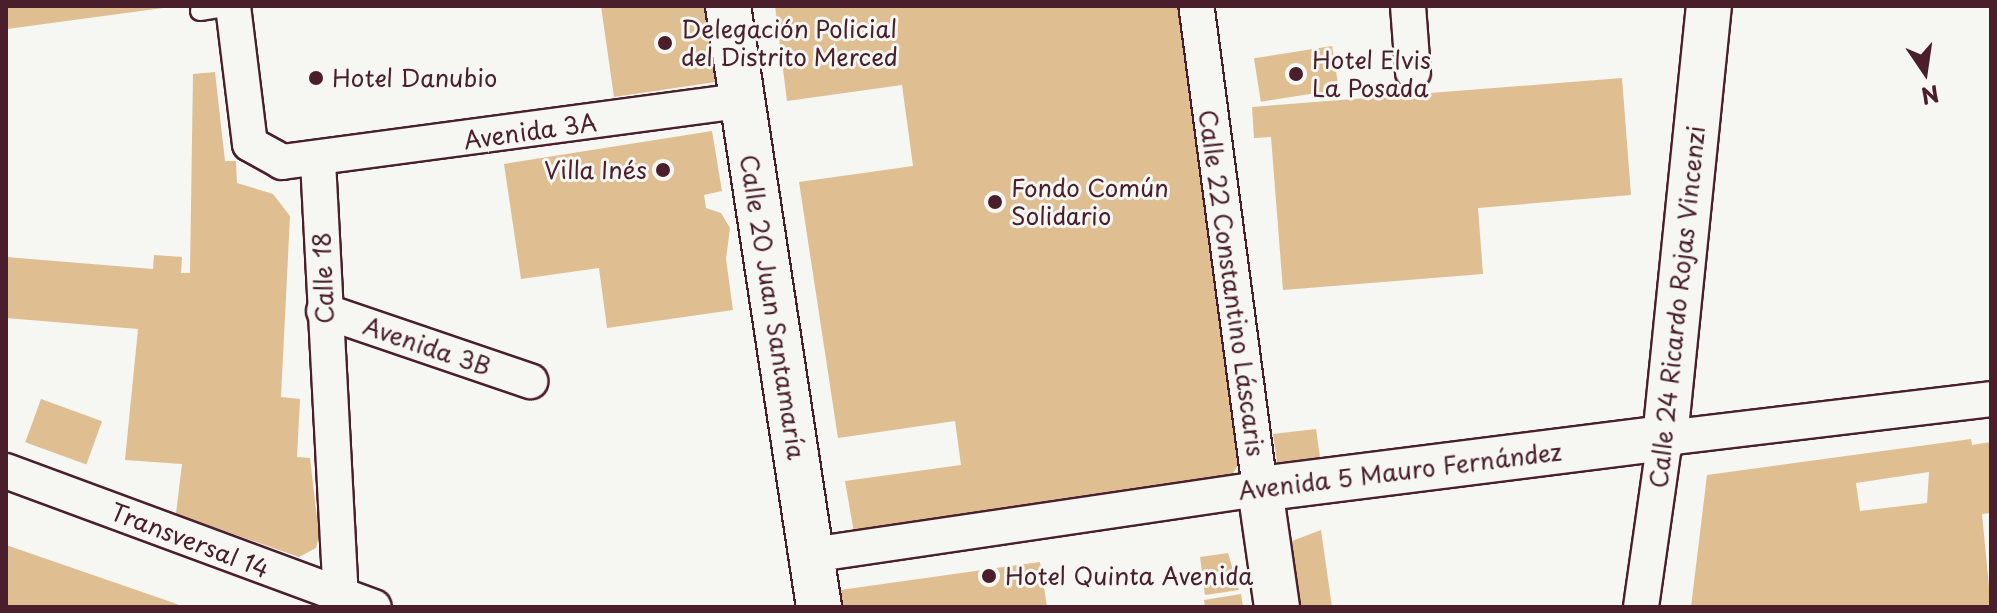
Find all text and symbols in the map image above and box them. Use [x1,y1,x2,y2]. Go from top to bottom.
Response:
place label: Delegación Policial del Distrito Merced [681,15,903,71]
north arrow [1885,32,1965,112]
marker: Delegación Policial del Distrito Merced [656,34,674,52]
place label: Hotel Elvis La Posada [1312,46,1431,102]
place label: Hotel Danubio [332,64,499,92]
marker: Hotel Elvis La Posada [1287,65,1305,83]
marker: Hotel Danubio [307,69,325,87]
text: N [1918,78,1943,114]
street label: Calle 22 Constantino Láscaris [1193,107,1271,459]
street label: Avenida 3A [462,108,598,154]
street label: Calle 24 Ricardo Rojas Vincenzi [1644,123,1710,491]
street label: Calle 20 Juan Santamaría [734,151,812,463]
place label: Villa Inés [542,156,647,184]
marker: Villa Inés [654,161,672,179]
place label: Fondo Común Solidario [1011,174,1168,230]
marker: Fondo Común Solidario [986,193,1004,211]
street label: Calle 18 [307,232,339,324]
street label: Avenida 3B [360,311,494,381]
street label: Avenida 5 Mauro Fernández [1236,437,1564,505]
street label: Transversal 14 [106,496,274,584]
place label: Hotel Quinta Avenida [1005,562,1251,590]
marker: Hotel Quinta Avenida [980,567,998,585]

